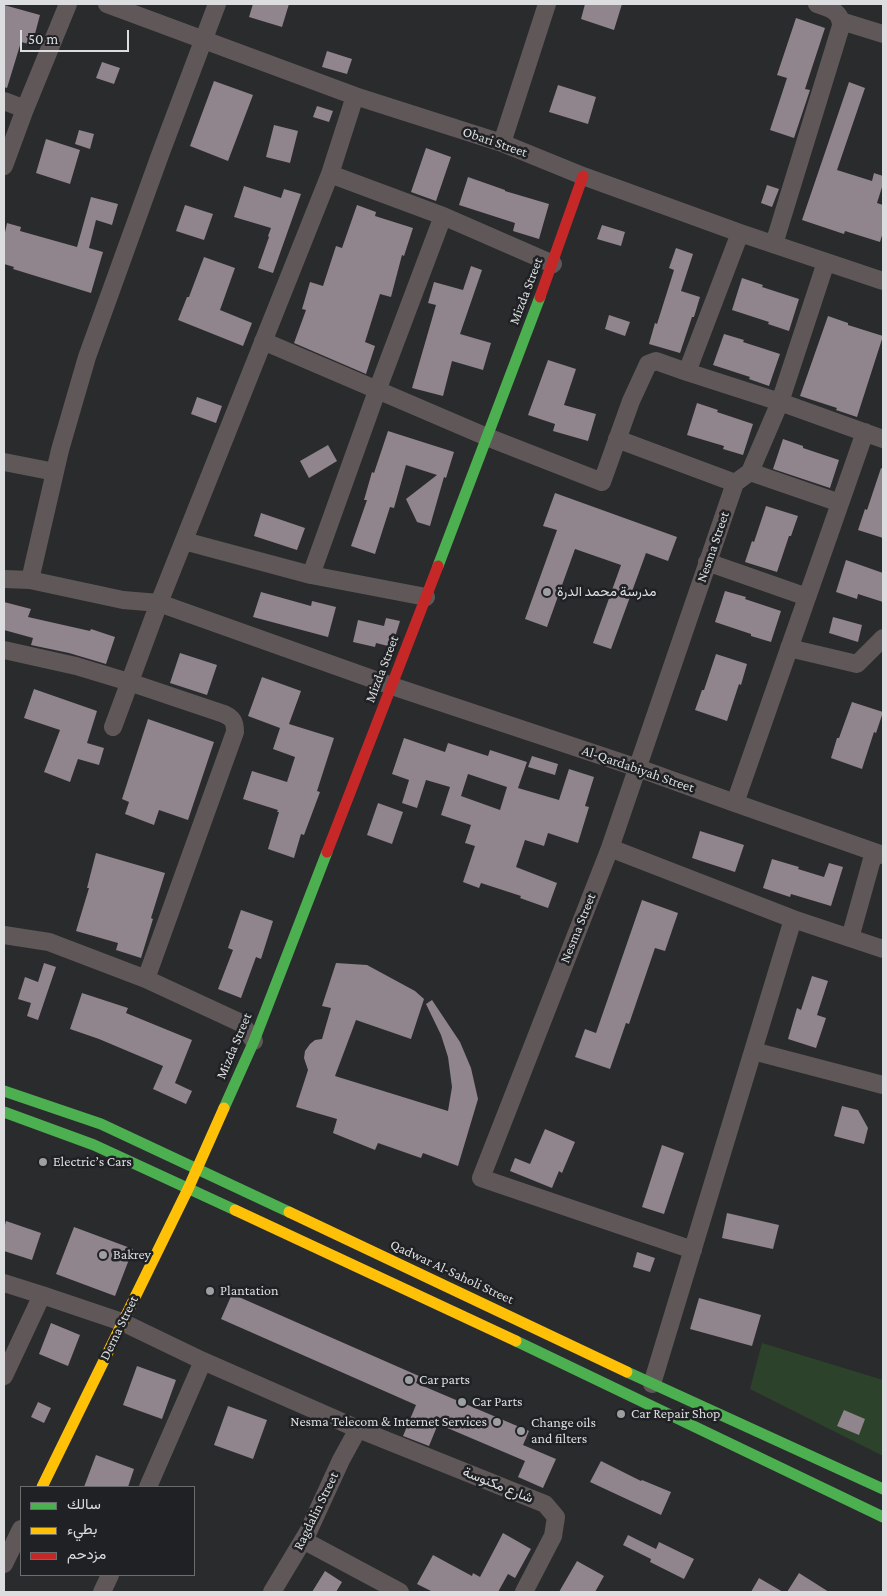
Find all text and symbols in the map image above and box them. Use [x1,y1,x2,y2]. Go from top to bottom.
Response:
scale bar [22,20,131,52]
text: 50 m [28,31,58,47]
street label: Obari Street [461,123,529,161]
street label: Mizda Street [506,255,546,327]
street label: Nesma Street [693,509,733,585]
place label: مدرسة محمد الدرة [557,584,657,600]
marker: مدرسة محمد الدرة [541,586,553,598]
street label: Mizda Street [362,633,402,705]
street label: Al-Qardabiyah Street [580,742,696,796]
street label: Nesma Street [556,891,600,965]
street label: Mizda Street [212,1010,256,1082]
place label: Electric’s Cars [53,1154,132,1170]
marker: Electric’s Cars [37,1156,49,1168]
street label: Qadwar Al-Saholi Street [387,1236,517,1308]
place label: Bakrey [113,1247,151,1263]
marker: Bakrey [97,1249,109,1261]
place label: Plantation [220,1283,279,1299]
marker: Plantation [204,1285,216,1297]
street label: Derna Street [96,1293,142,1363]
place label: Car parts [419,1372,470,1388]
marker: Car parts [403,1374,415,1386]
place label: Car Parts [472,1394,523,1410]
marker: Car Parts [456,1396,468,1408]
place label: Car Repair Shop [631,1406,720,1422]
marker: Car Repair Shop [615,1408,627,1420]
place label: Nesma Telecom & Internet Services [290,1414,487,1430]
place label: Change oils and filters [531,1415,596,1448]
marker: Nesma Telecom & Internet Services [491,1416,503,1428]
marker: Change oils and filters [515,1425,527,1437]
street label: شارع مكنوسة [460,1463,536,1507]
street label: Ragdalin Street [290,1469,342,1553]
legend [20,1486,195,1576]
text: سالك [67,1496,101,1512]
text: بطيء [67,1521,97,1537]
text: مزدحم [67,1546,106,1562]

